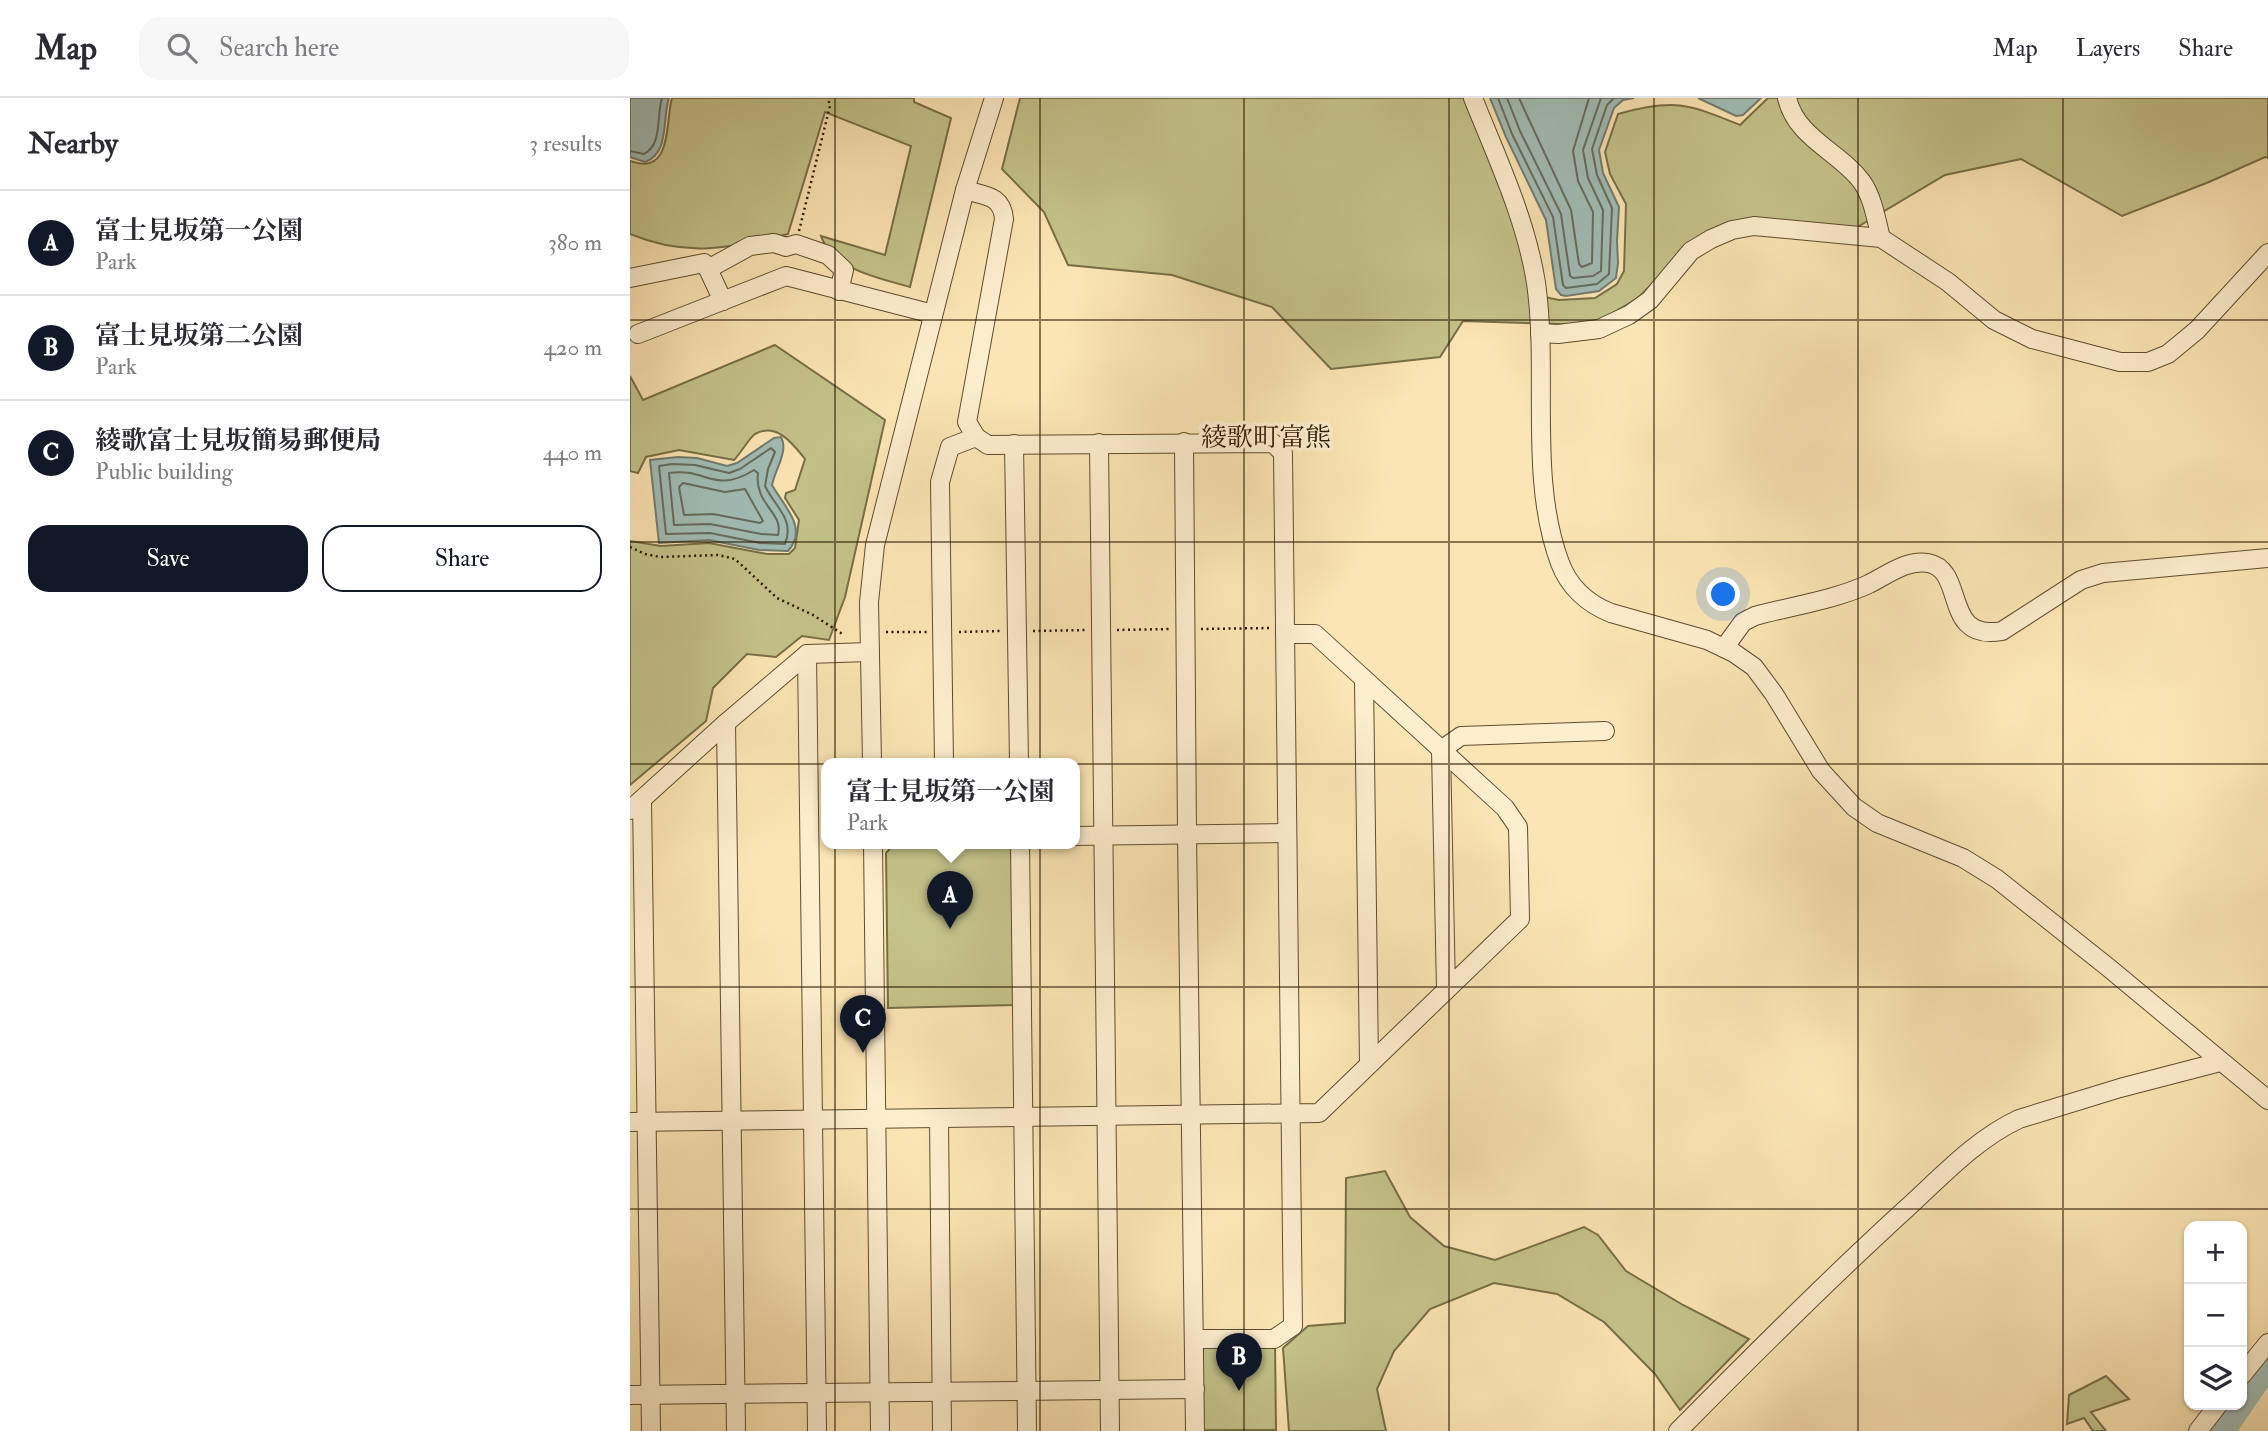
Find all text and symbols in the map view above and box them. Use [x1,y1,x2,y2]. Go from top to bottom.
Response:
search box [139,17,629,80]
text: Map [35,28,97,69]
icon: search [163,29,201,67]
text: Search here [219,32,339,64]
text: Map [1993,33,2038,64]
text: Layers [2076,33,2140,64]
text: Share [2178,33,2233,64]
text: Nearby [28,125,118,162]
text: 3 results [529,129,602,158]
text: 富士見坂第一公園 [95,215,303,247]
text: A [44,228,58,257]
text: 380 m [548,228,602,257]
text: Park [95,247,137,276]
text: 富士見坂第二公園 [95,320,303,352]
text: B [43,333,59,362]
text: 420 m [543,333,602,362]
text: Park [95,352,137,381]
district label: 綾歌町富熊 [1201,422,1331,454]
text: 綾歌富士見坂簡易郵便局 [95,425,381,457]
text: C [43,438,59,467]
text: 440 m [543,438,602,467]
text: Public building [95,457,233,486]
button: Save [28,525,308,592]
button: Share [322,525,602,592]
your location [1706,577,1740,611]
popup [821,758,1080,849]
text: 富士見坂第一公園 [846,776,1055,808]
text: Park [846,808,888,837]
pin: A [927,871,973,929]
pin: C [840,995,886,1053]
map controls [2184,1221,2247,1410]
button: + [2184,1221,2247,1284]
button: − [2184,1284,2247,1347]
pin: B [1216,1333,1262,1391]
button: layers [2184,1347,2247,1410]

